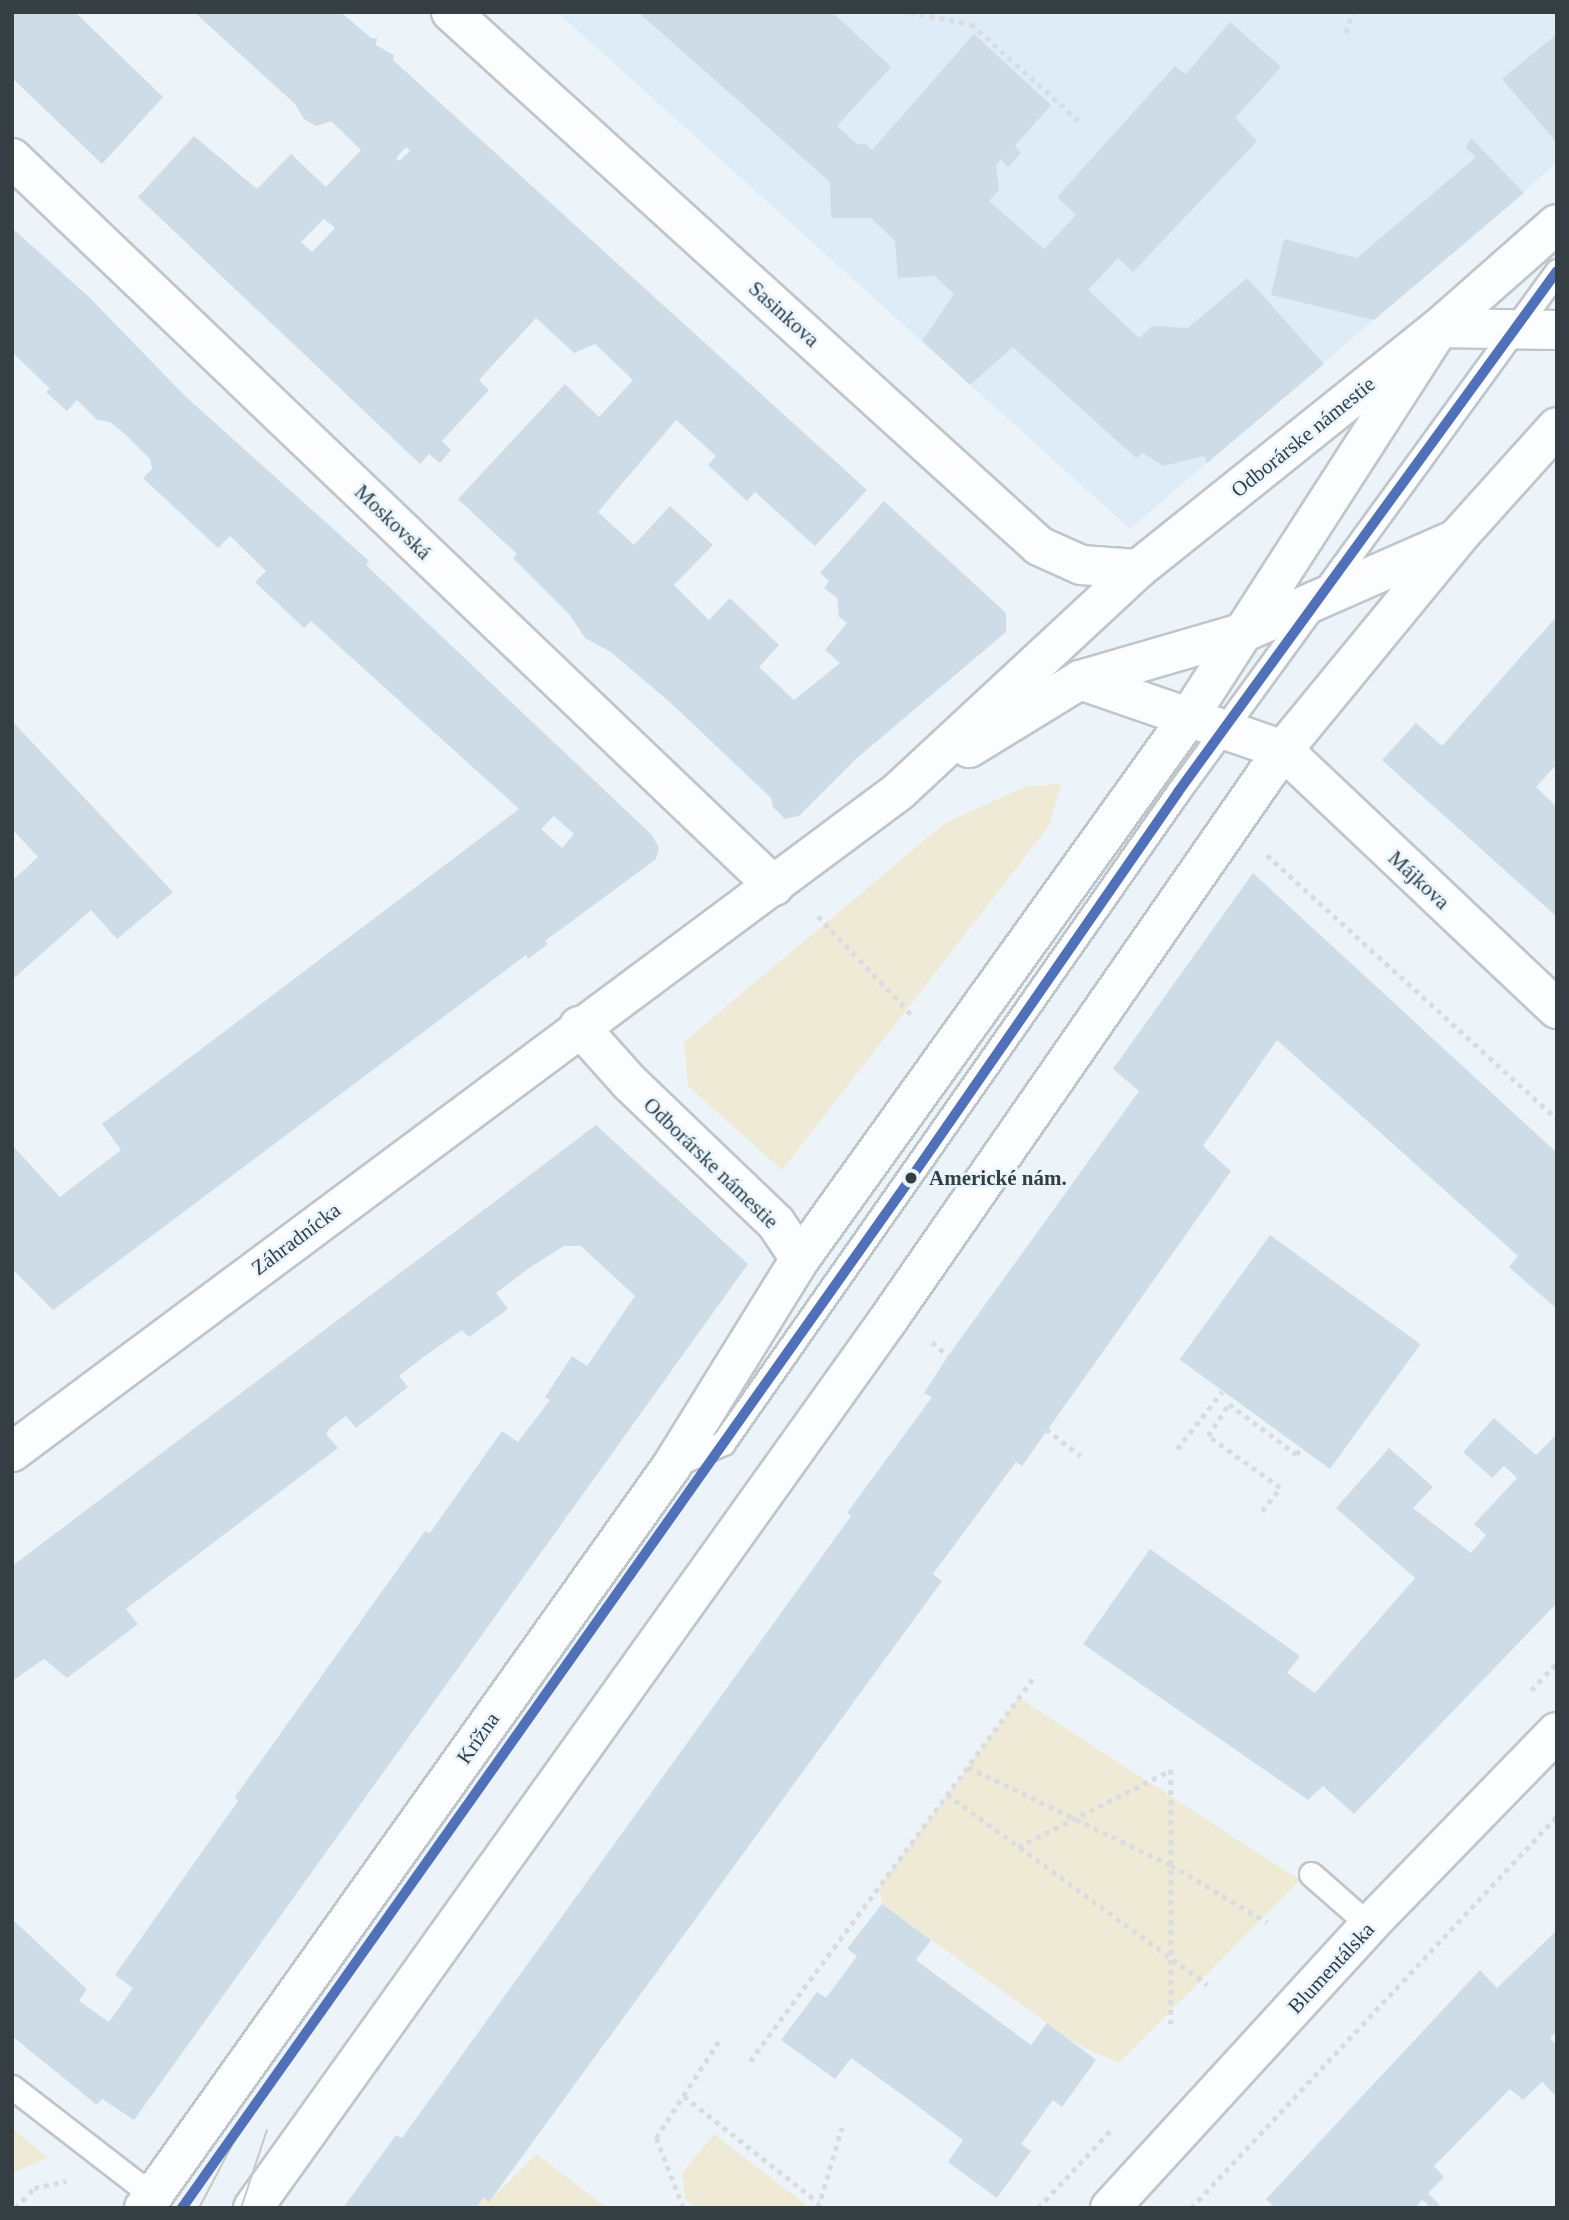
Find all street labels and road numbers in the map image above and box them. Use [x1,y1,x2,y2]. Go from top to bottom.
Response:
street label: Sasinkova [743,276,825,352]
street label: Odborárske námestie [1226,371,1380,503]
street label: Moskovská [349,479,437,565]
street label: Májkova [1383,845,1455,915]
street label: Odborárske námestie [638,1092,784,1234]
street label: Záhradnícka [247,1197,345,1281]
street label: Krížna [451,1707,505,1769]
street label: Blumentálska [1282,1917,1380,2019]

